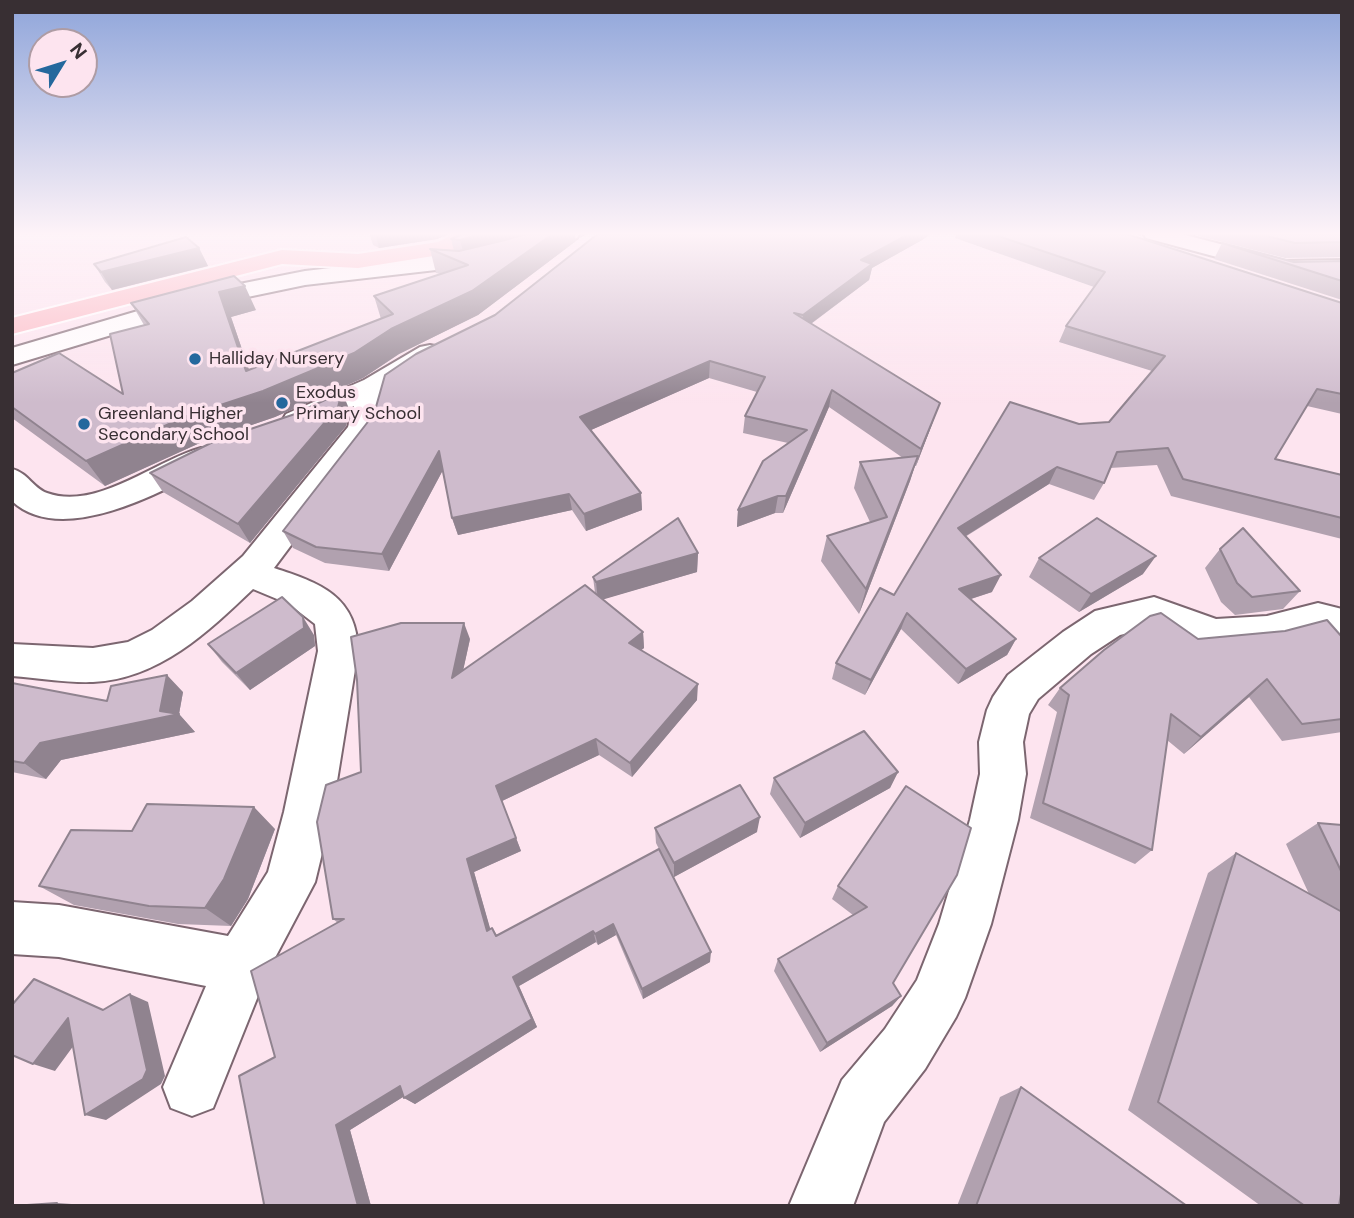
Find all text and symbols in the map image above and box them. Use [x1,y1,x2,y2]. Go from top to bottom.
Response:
north arrow [28,28,98,98]
text: N [64,38,92,64]
place label: Halliday Nursery [209,348,344,370]
marker: Halliday Nursery [187,351,203,367]
place label: Exodus Primary School [296,382,421,424]
marker: Exodus Primary School [274,395,290,411]
place label: Greenland Higher Secondary School [98,403,249,446]
marker: Greenland Higher Secondary School [76,416,92,432]

